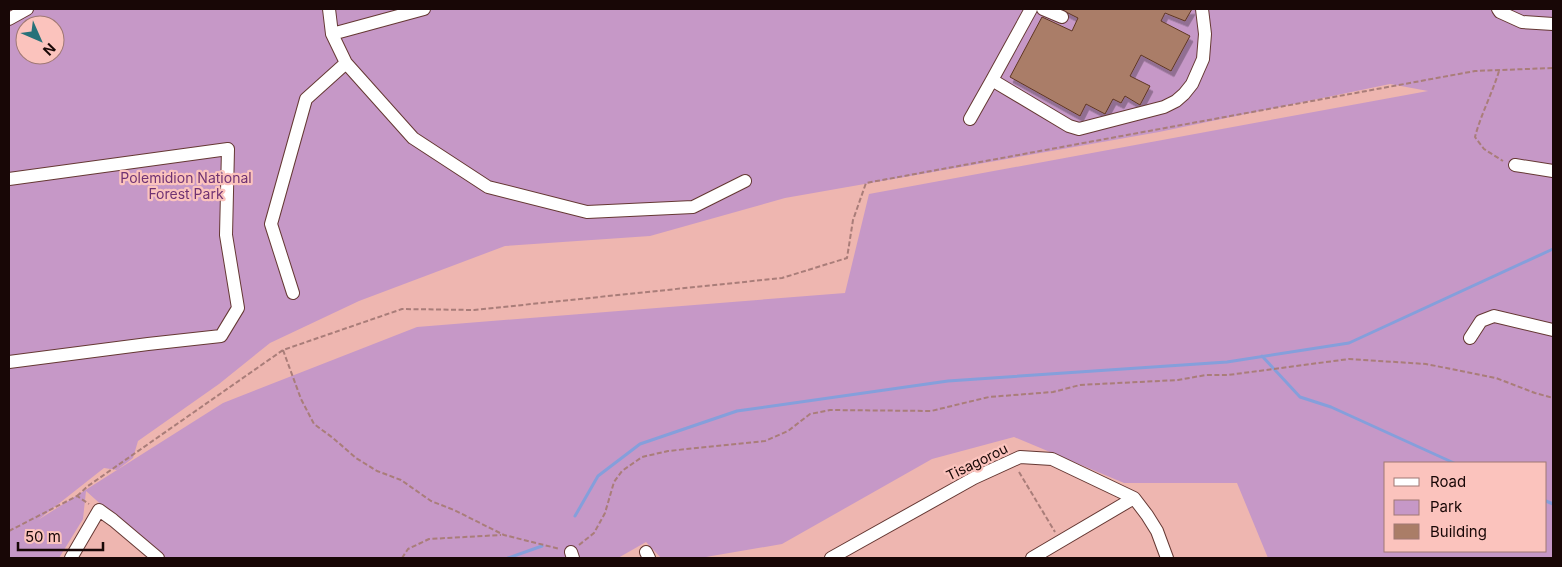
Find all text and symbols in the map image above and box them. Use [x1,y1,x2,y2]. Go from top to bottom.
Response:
north arrow [15,15,65,65]
text: N [40,40,59,59]
park label: Polemidion National Forest Park [120,169,252,202]
street label: Tisagorou [943,439,1010,484]
legend [1384,462,1547,552]
text: Road [1430,472,1466,491]
text: Park [1430,497,1463,516]
scale bar [18,520,102,552]
text: Building [1430,522,1487,541]
text: 50 m [25,527,61,546]

